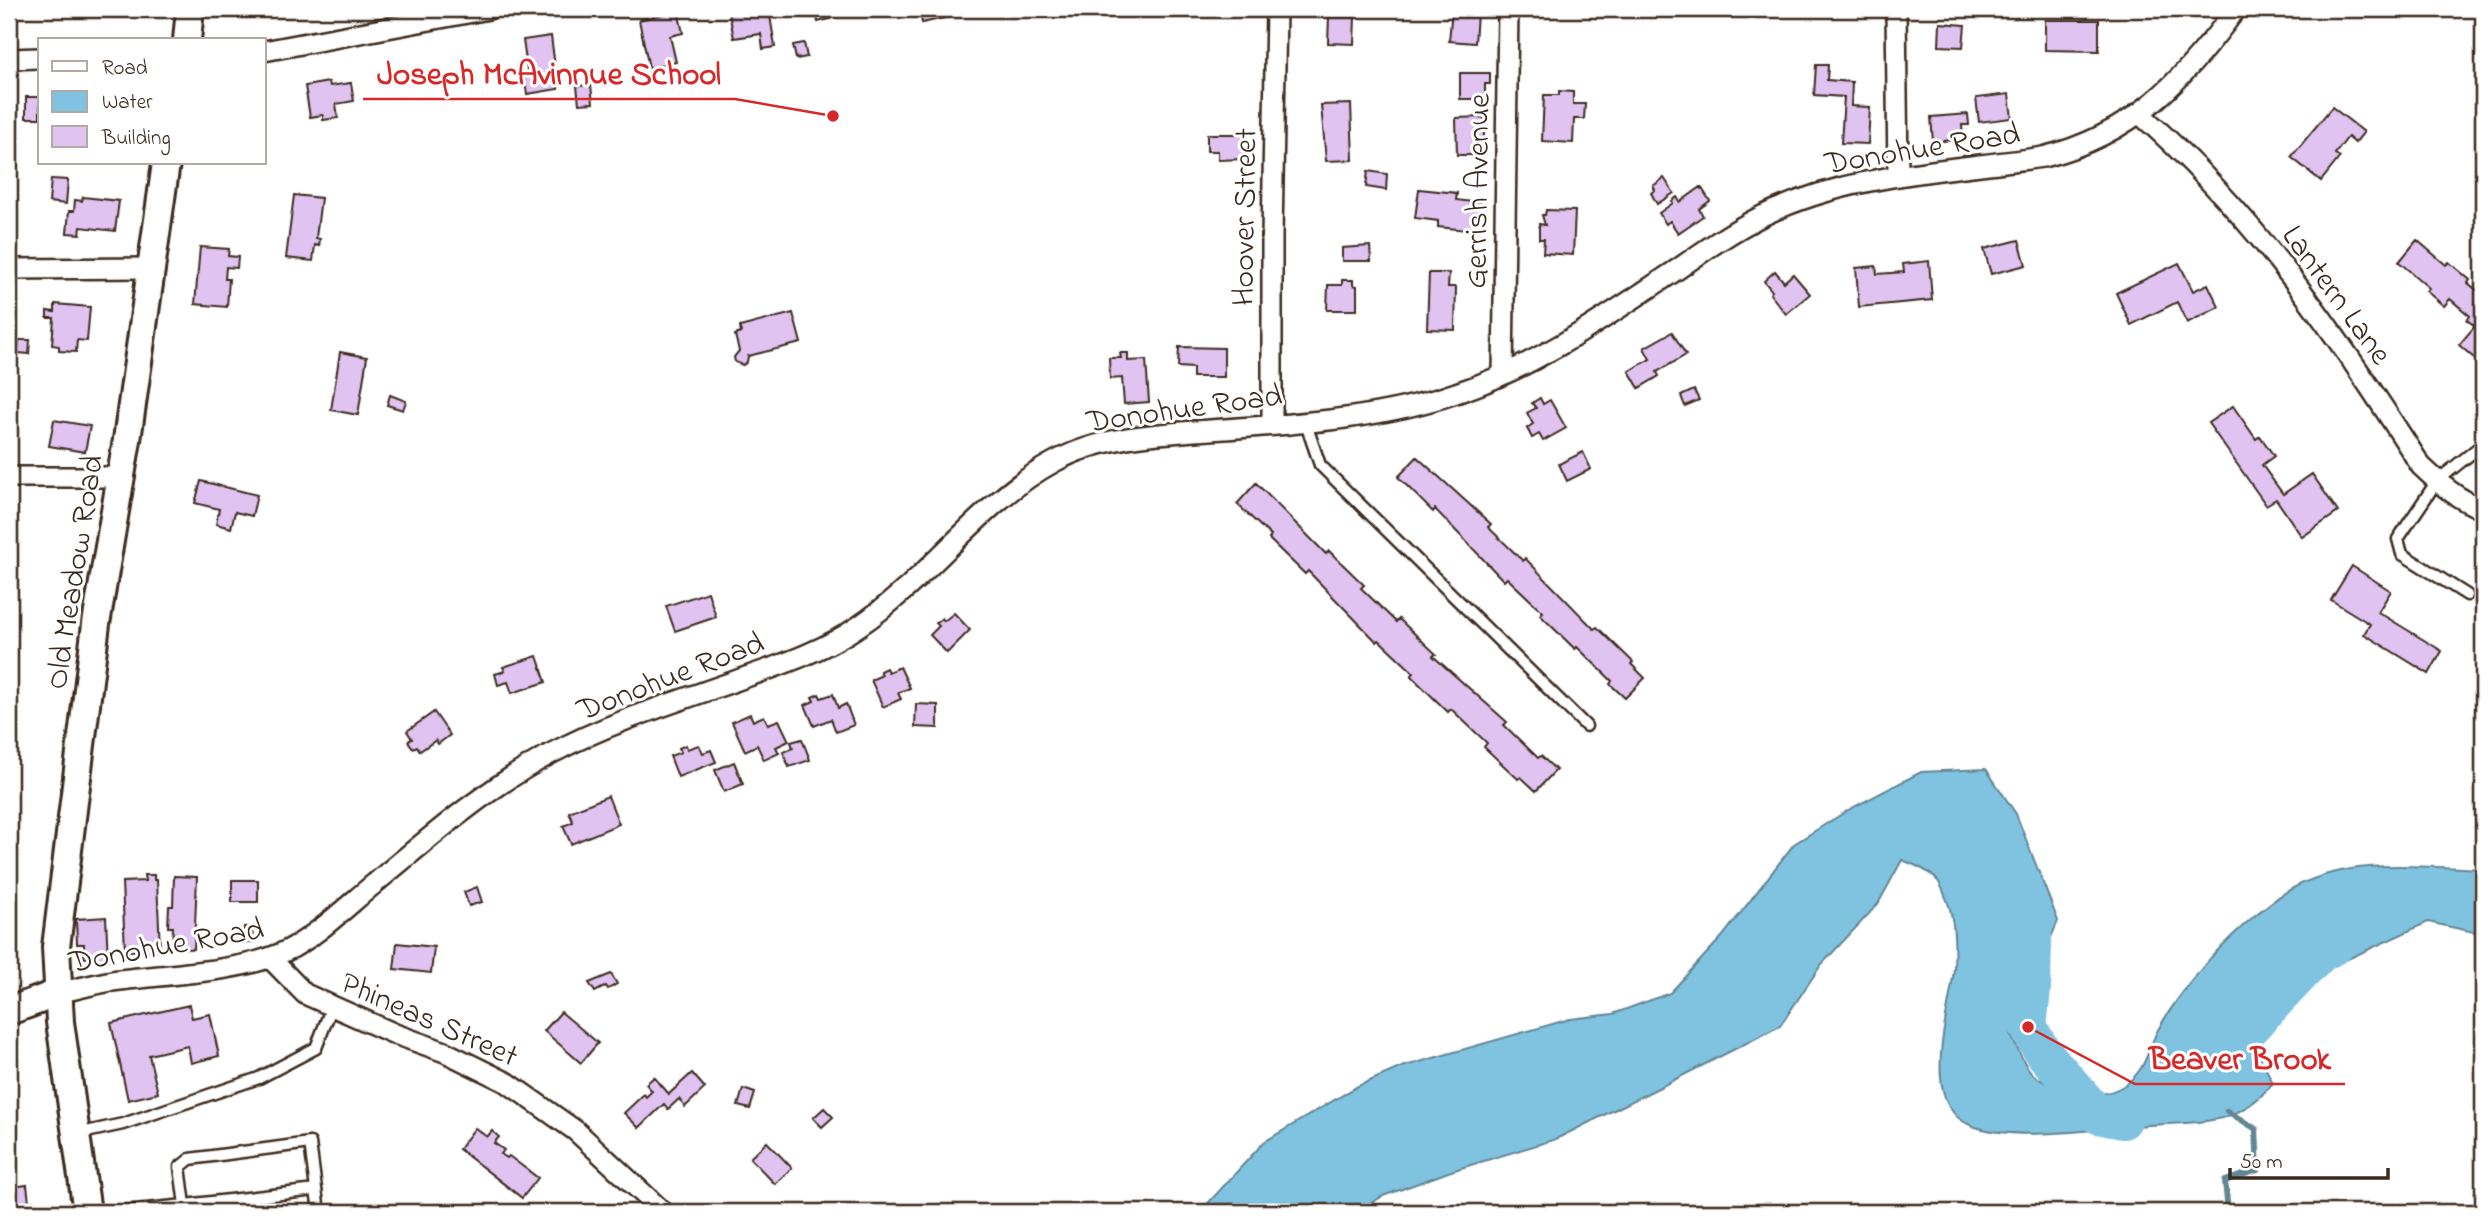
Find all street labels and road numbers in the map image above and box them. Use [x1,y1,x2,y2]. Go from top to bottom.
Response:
street label: Gerrish Avenue [1454,92,1505,289]
street label: Donohue Road [1821,112,2023,189]
street label: Hoover Street [1221,127,1272,307]
street label: Lantern Lane [2268,216,2402,376]
street label: Donohue Road [1083,373,1285,448]
street label: Old Meadow Road [35,452,118,693]
street label: Donohue Road [570,621,772,736]
street label: Donohue Road [65,907,268,988]
street label: Phineas Street [332,961,525,1081]

